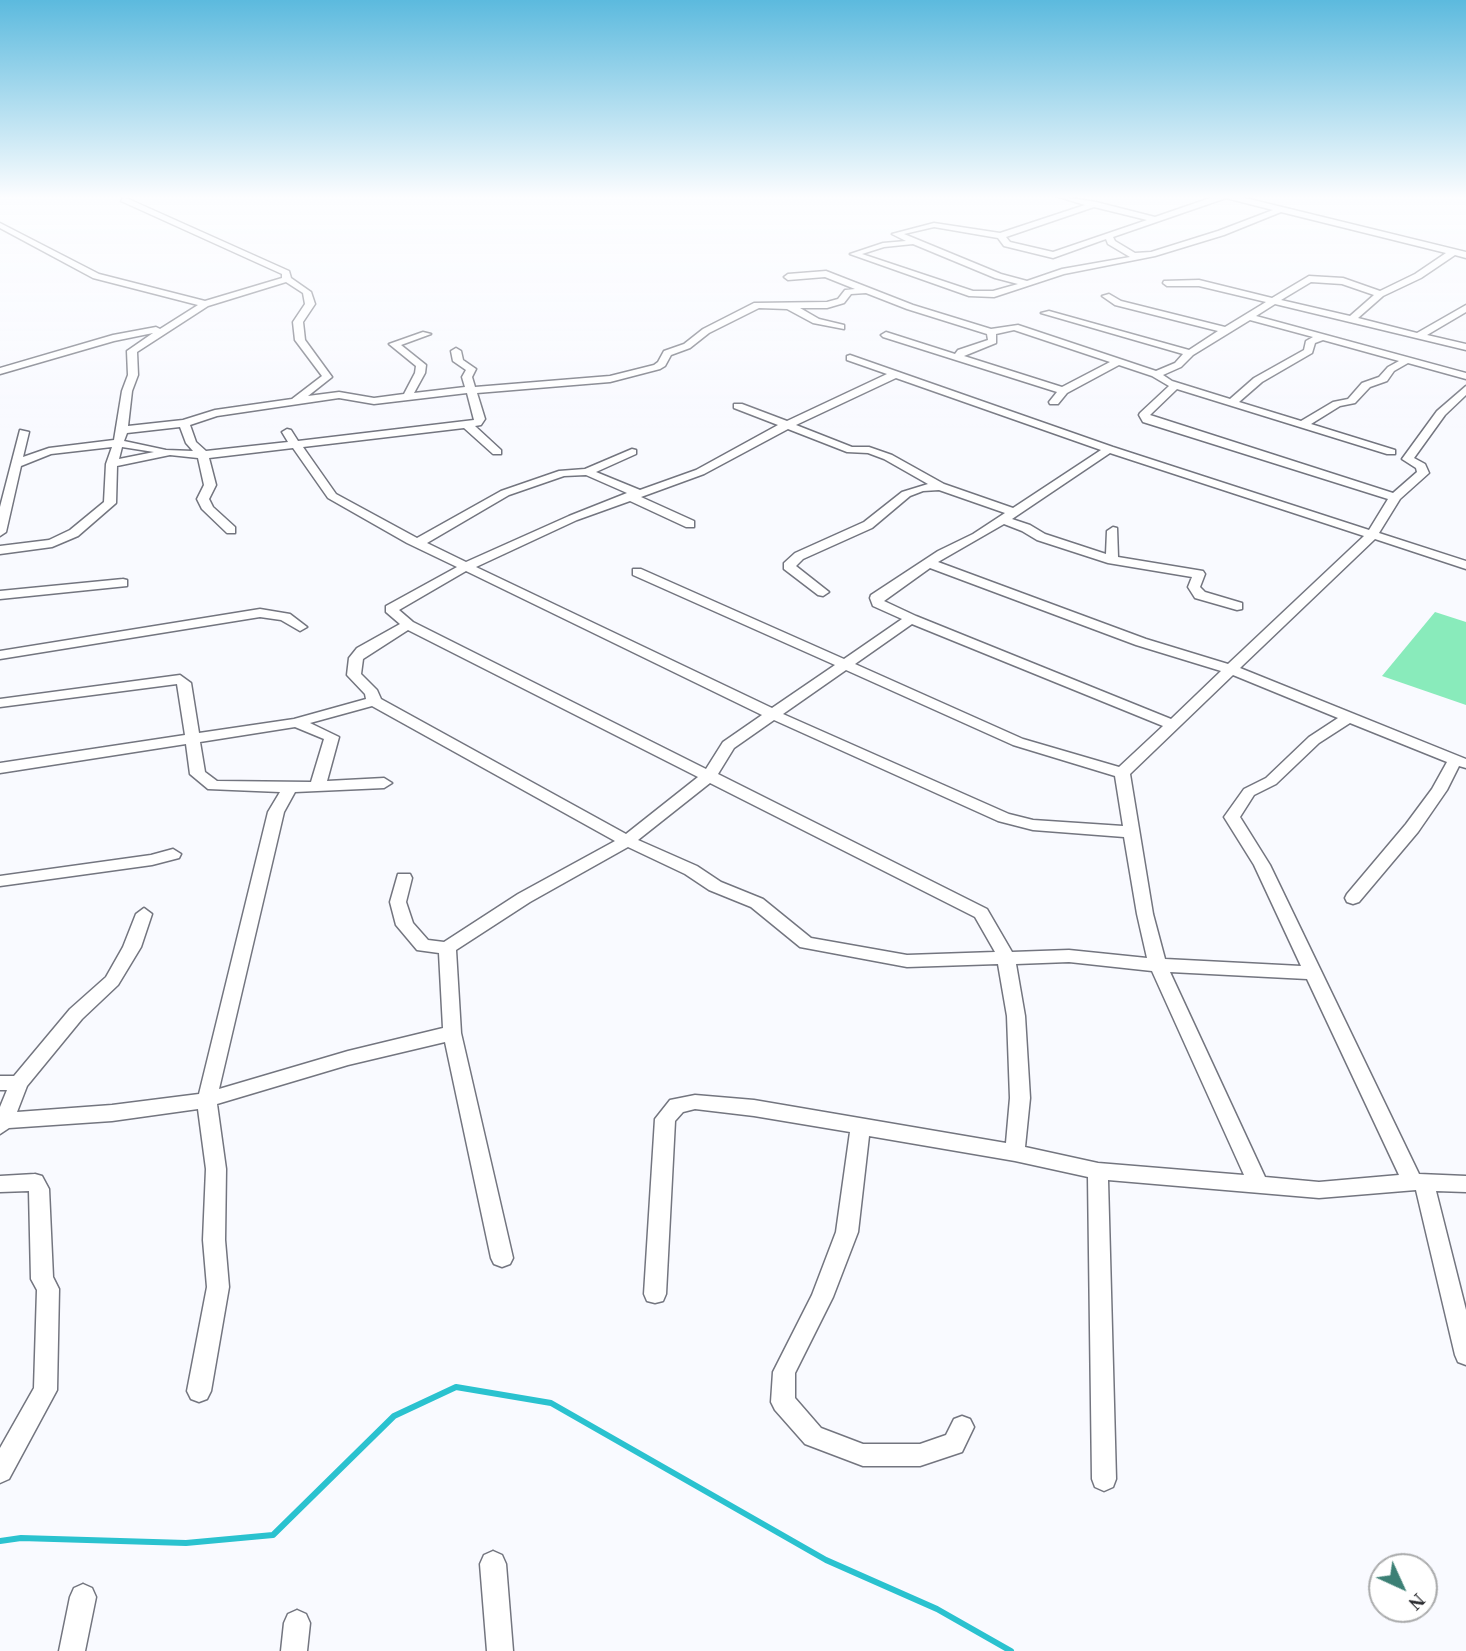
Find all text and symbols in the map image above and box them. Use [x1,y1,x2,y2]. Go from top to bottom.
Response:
north arrow [1368,1553,1438,1623]
text: N [1405,1590,1429,1614]

